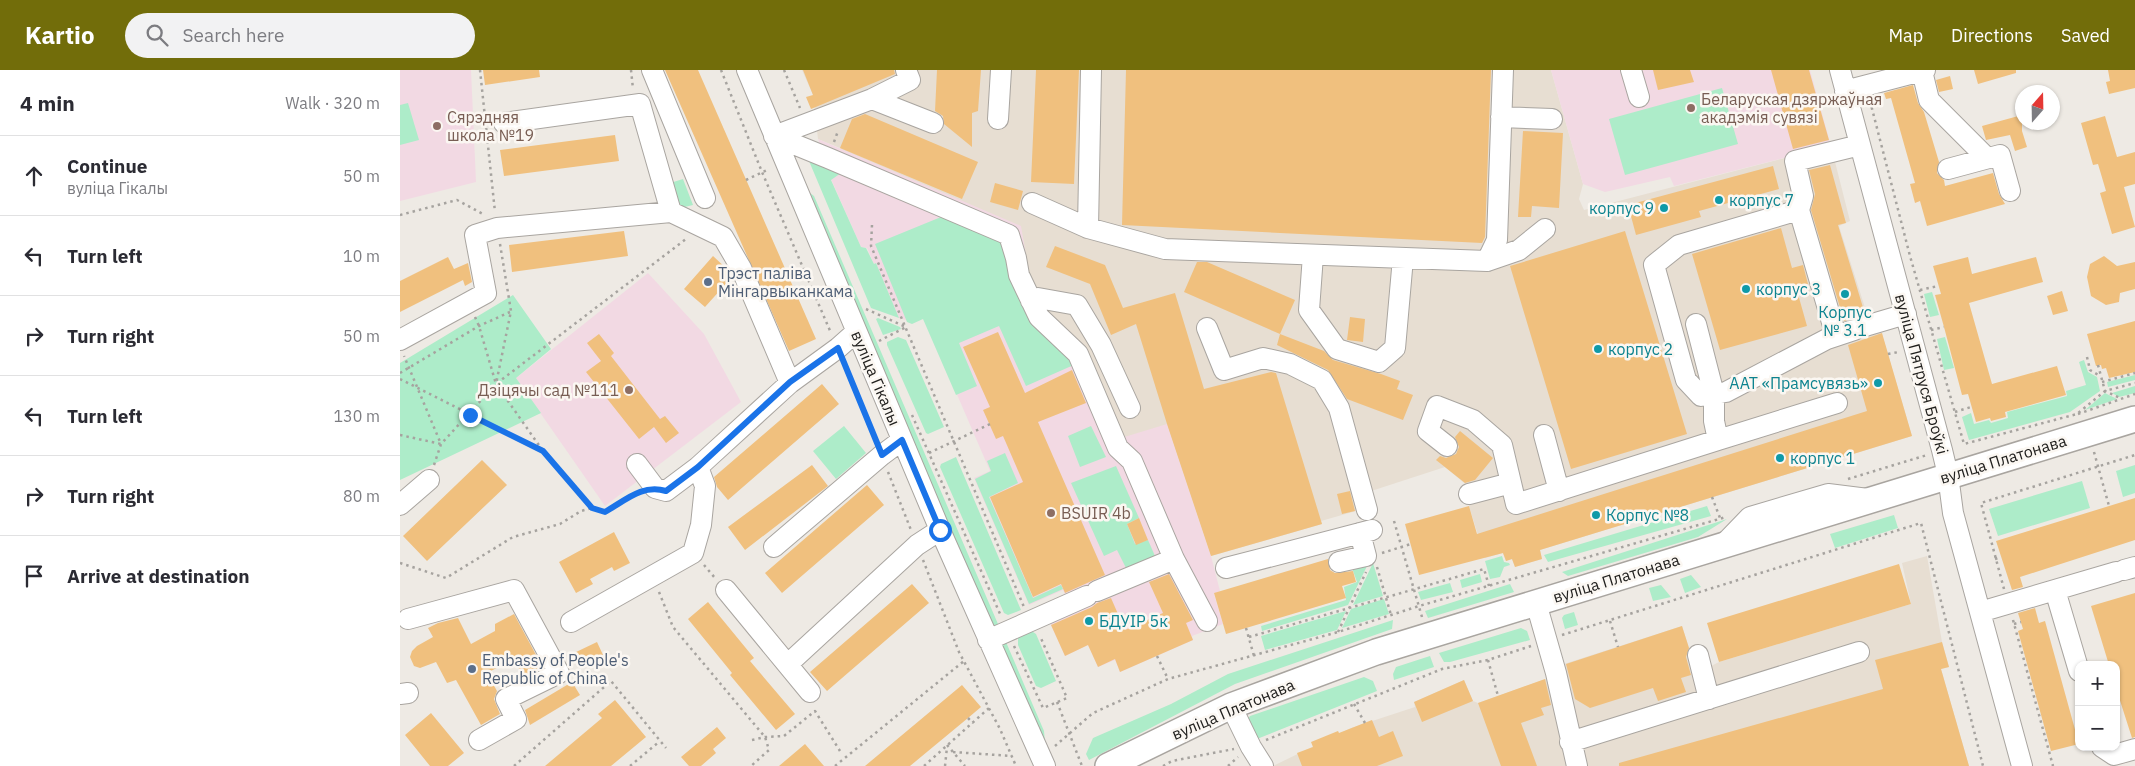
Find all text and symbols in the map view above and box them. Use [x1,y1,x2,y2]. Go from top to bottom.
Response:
search box [125,13,475,58]
text: Kartio [25,19,95,51]
icon: search [143,21,171,49]
text: Search here [183,23,284,47]
text: Map [1888,24,1923,47]
text: Directions [1951,24,2033,47]
text: Saved [2061,24,2110,47]
north arrow [2015,85,2060,130]
text: 4 min [20,89,75,117]
place label: Беларуская дзяржаўная акадэмія сувязі [1701,89,1882,127]
text: Walk · 320 m [285,93,380,113]
marker: Беларуская дзяржаўная акадэмія сувязі [1685,102,1697,114]
place label: Сярэдняя школа №19 [447,107,534,145]
marker: Сярэдняя школа №19 [431,120,443,132]
text: Continue [67,154,147,178]
icon: ahead [20,162,48,190]
text: 50 m [343,166,380,186]
text: вуліца Гікалы [67,178,168,198]
place label: корпус 7 [1729,190,1794,210]
marker: корпус 7 [1713,194,1725,206]
place label: корпус 9 [1589,198,1654,218]
marker: корпус 9 [1658,202,1670,214]
icon: left [20,242,48,270]
text: Turn left [67,244,143,268]
text: 10 m [343,246,380,266]
place label: Трэст паліва Мінгарвыканкама [718,263,853,301]
marker: Трэст паліва Мінгарвыканкама [702,276,714,288]
place label: корпус 3 [1756,279,1821,299]
marker: корпус 3 [1740,283,1752,295]
marker: Корпус № 3.1 [1839,288,1851,300]
street label: вуліца Пятруся Броўкі [1891,292,1953,456]
place label: Корпус № 3.1 [1818,302,1872,340]
icon: right [20,322,48,350]
text: Turn right [67,324,154,348]
text: 50 m [343,326,380,346]
street label: вуліца Гікалы [847,328,905,428]
place label: корпус 2 [1608,339,1673,359]
marker: корпус 2 [1592,343,1604,355]
place label: ААТ «Прамсувязь» [1729,373,1868,393]
marker: ААТ «Прамсувязь» [1872,377,1884,389]
place label: Дзіцячы сад №111 [478,380,619,400]
marker: Дзіцячы сад №111 [623,384,635,396]
icon: left [20,402,48,430]
text: Turn left [67,404,143,428]
route end [459,404,482,427]
text: 130 m [333,406,380,426]
street label: вуліца Платонава [1937,430,2069,488]
place label: корпус 1 [1790,448,1855,468]
marker: корпус 1 [1774,452,1786,464]
icon: right [20,482,48,510]
text: Turn right [67,484,154,508]
text: 80 m [343,486,380,506]
place label: BSUIR 4b [1061,503,1131,523]
place label: Корпус №8 [1606,505,1689,525]
marker: BSUIR 4b [1045,507,1057,519]
marker: Корпус №8 [1590,509,1602,521]
route start [929,519,952,542]
street label: вуліца Платонава [1550,549,1682,607]
icon: arrive [20,562,48,590]
text: Arrive at destination [67,564,250,588]
place label: БДУІР 5к [1099,611,1168,631]
marker: БДУІР 5к [1083,615,1095,627]
place label: Embassy of People's Republic of China [482,650,629,688]
map controls [2075,661,2120,751]
button: + [2075,661,2120,706]
marker: Embassy of People's Republic of China [466,663,478,675]
street label: вуліца Платонава [1169,674,1298,744]
button: − [2075,706,2120,751]

